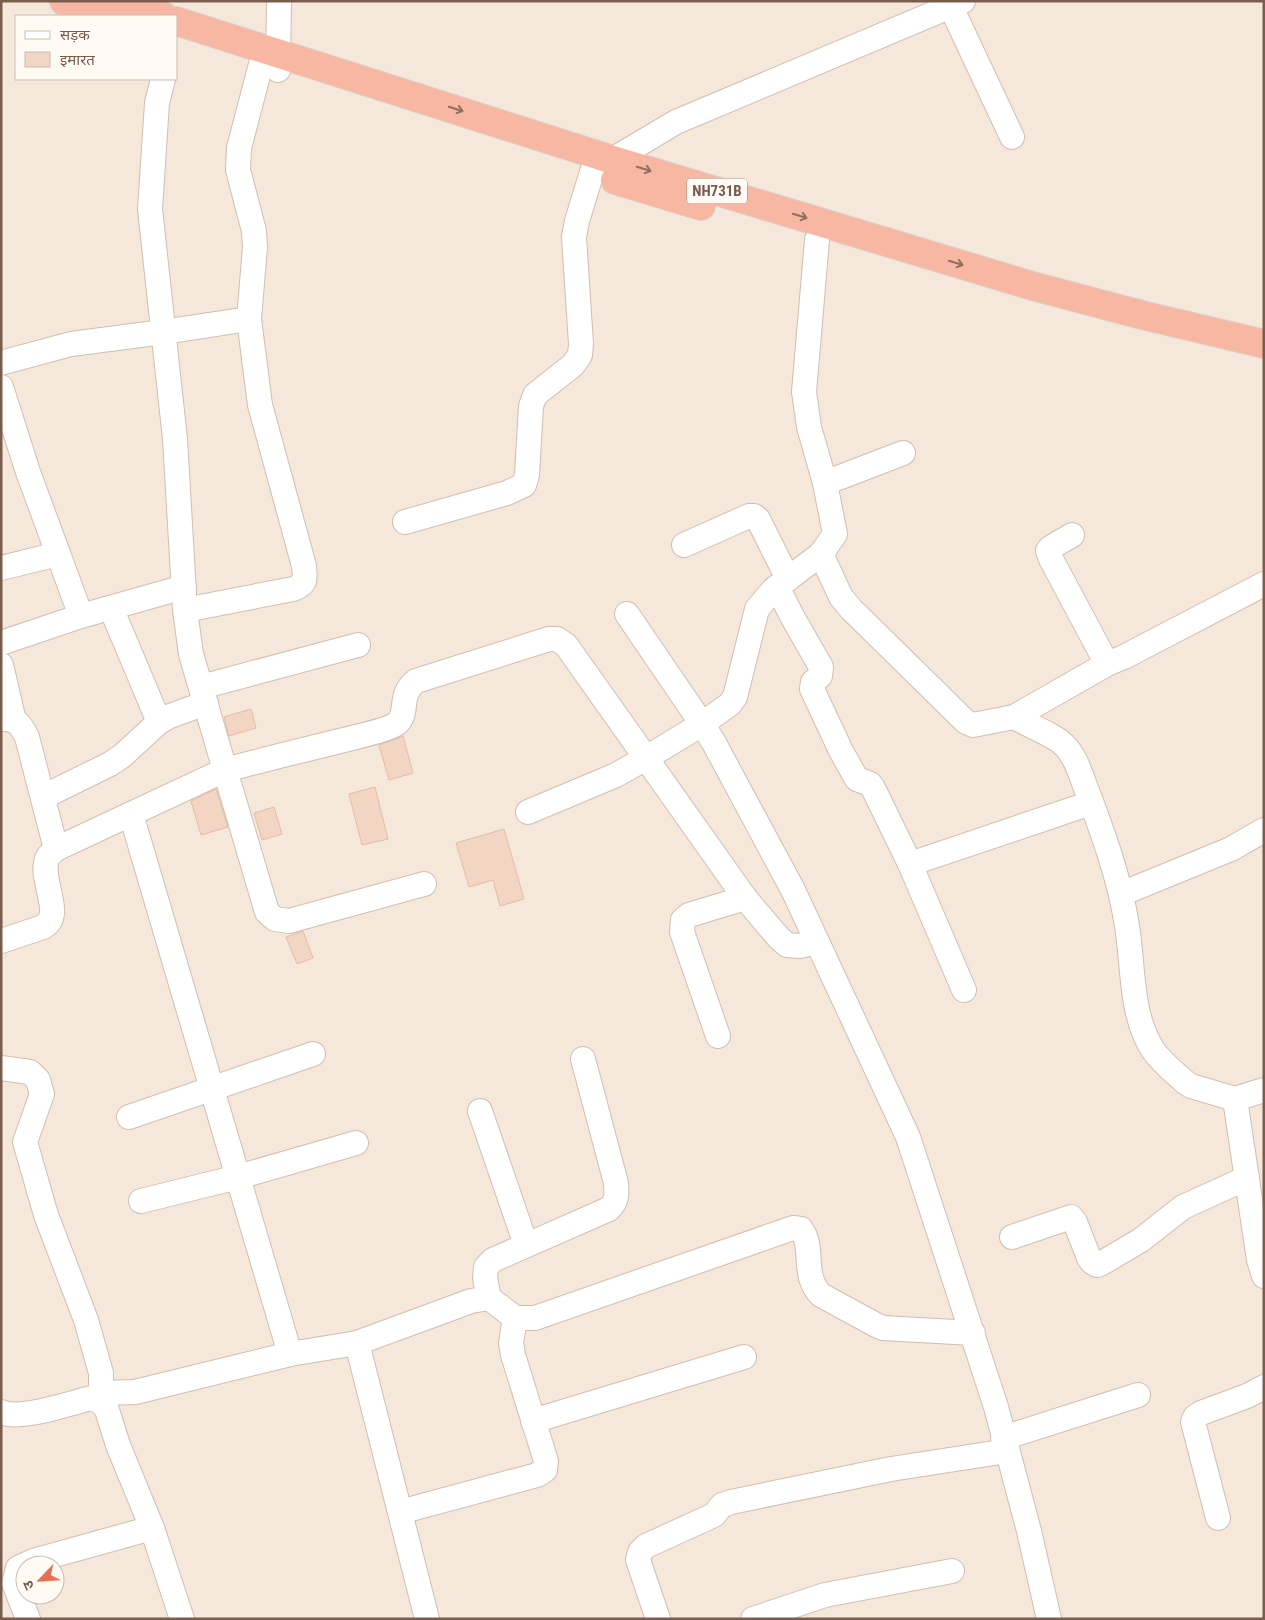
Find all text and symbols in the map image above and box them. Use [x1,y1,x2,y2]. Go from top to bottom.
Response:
legend [15,15,178,80]
text: सड़क [60,26,90,44]
text: इमारत [60,51,95,69]
one-way arrow [448,105,464,115]
one-way arrow [636,165,652,175]
road number: NH731B [687,178,747,204]
one-way arrow [792,211,808,221]
one-way arrow [947,258,963,268]
north arrow [15,1555,65,1605]
text: उ [19,1578,37,1593]

